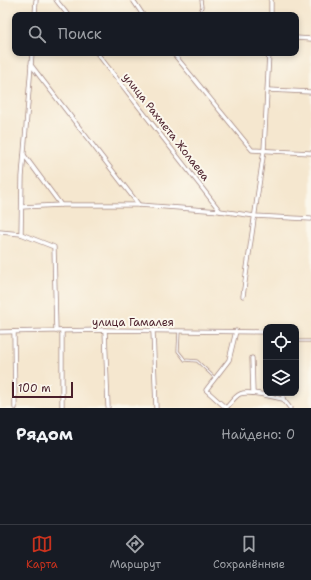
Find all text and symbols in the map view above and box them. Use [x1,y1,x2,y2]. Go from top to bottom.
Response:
search box [12,12,299,56]
icon: search [26,23,48,45]
text: Поиск [58,24,102,44]
street label: улица Рахмета Жолаева [119,70,213,184]
street label: улица Гамалея [92,315,174,330]
map controls [263,324,299,396]
button: locate [263,324,299,360]
button: layers [263,360,299,396]
scale bar [12,380,73,399]
text: 100 m [18,381,51,396]
text: Рядом [16,423,73,445]
text: Найдено: 0 [221,426,295,443]
tab: Карта [26,533,58,572]
tab: Маршрут [110,533,161,572]
tab: Сохранённые [213,533,285,572]

